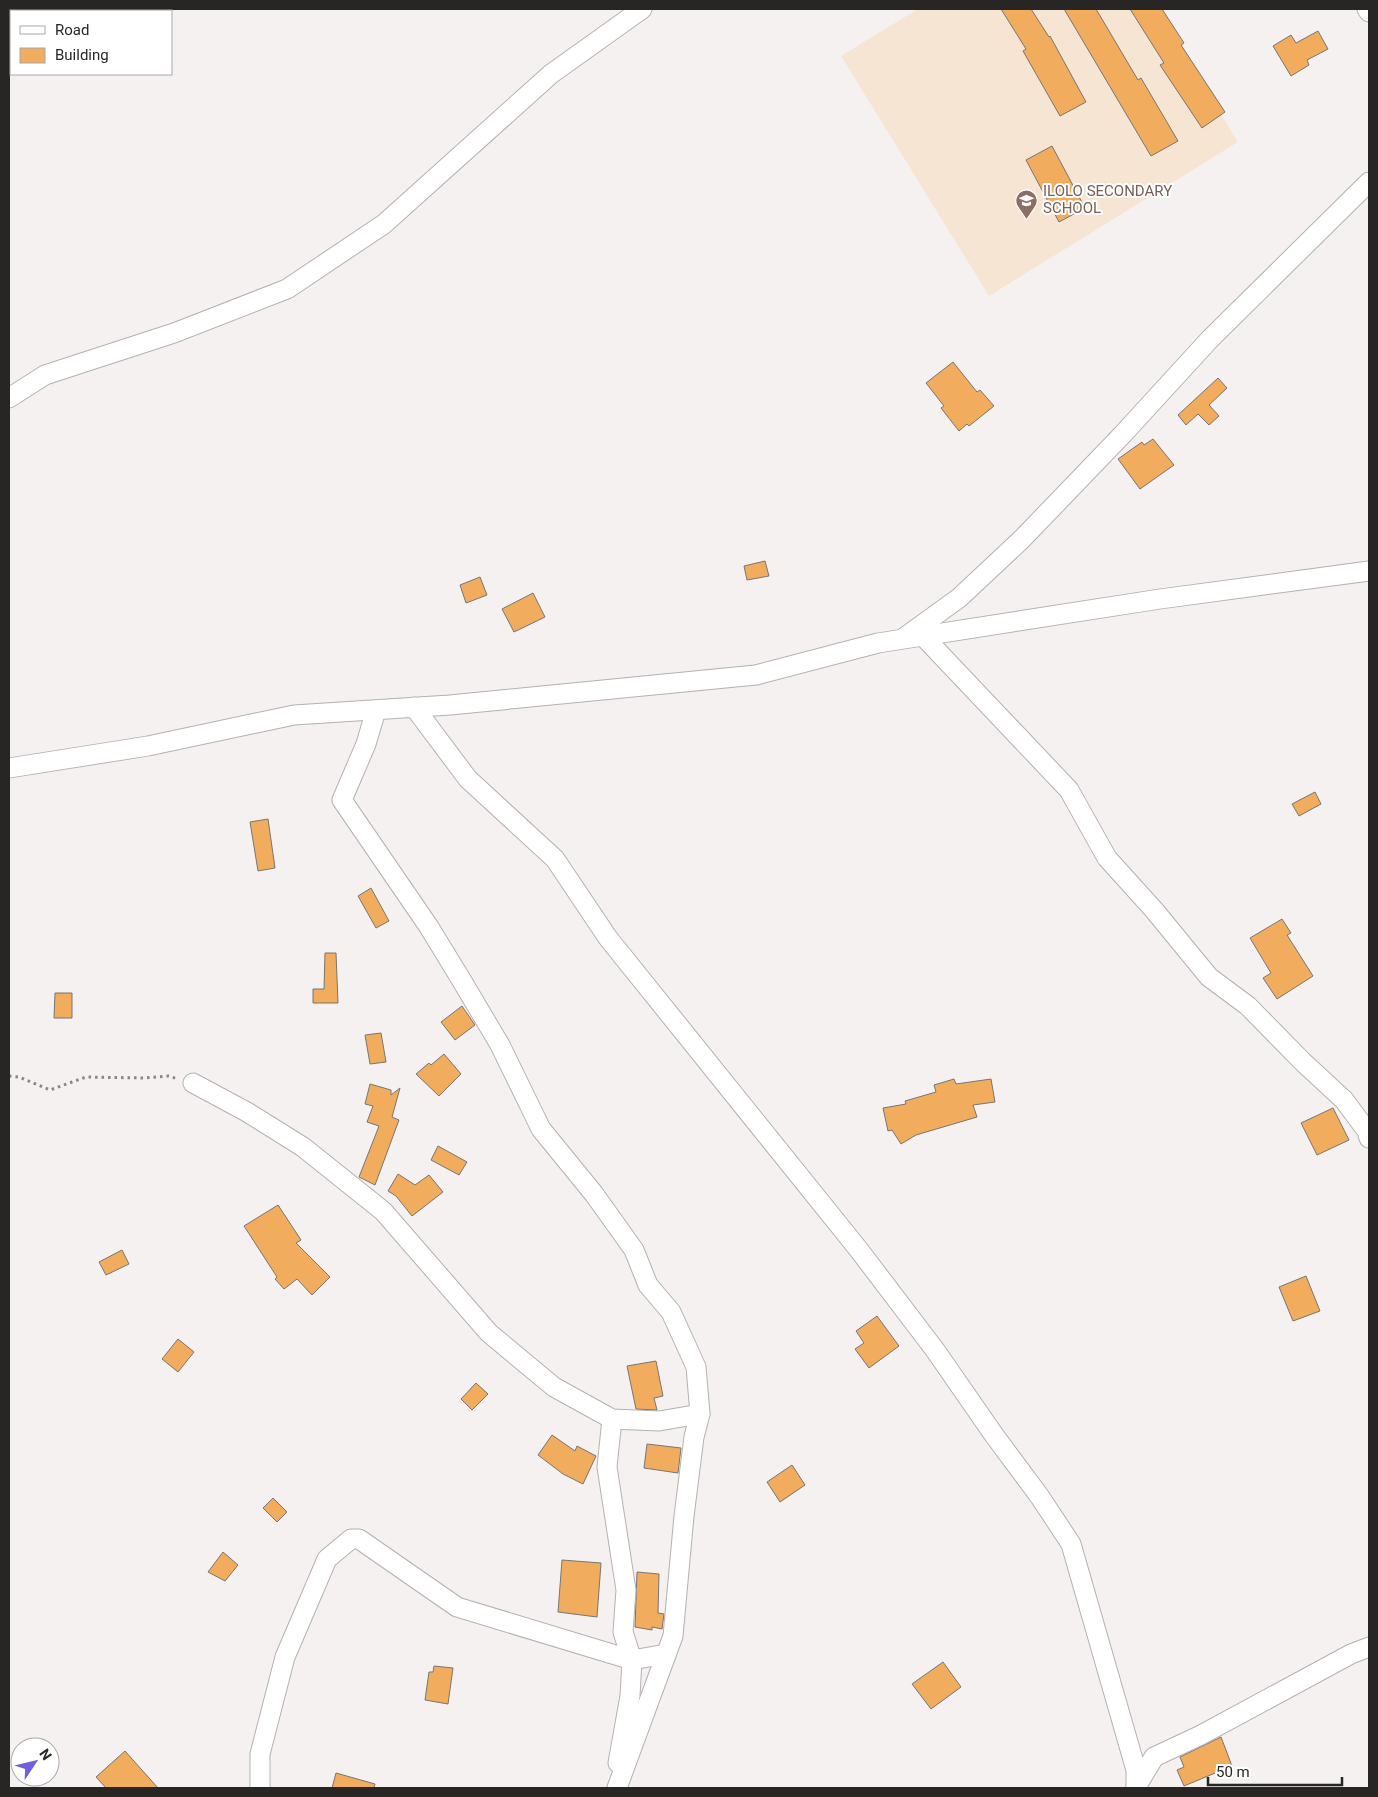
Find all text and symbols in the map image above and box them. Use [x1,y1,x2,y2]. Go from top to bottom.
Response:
legend [10,10,172,75]
text: Road [55,21,89,39]
text: Building [55,46,109,64]
place label: ILOLO SECONDARY SCHOOL [1043,182,1172,217]
school or university icon: ILOLO SECONDARY SCHOOL [1015,188,1039,219]
north arrow [10,1737,60,1787]
text: N [36,1746,55,1763]
scale bar [1208,1754,1342,1786]
text: 50 m [1216,1763,1250,1781]

